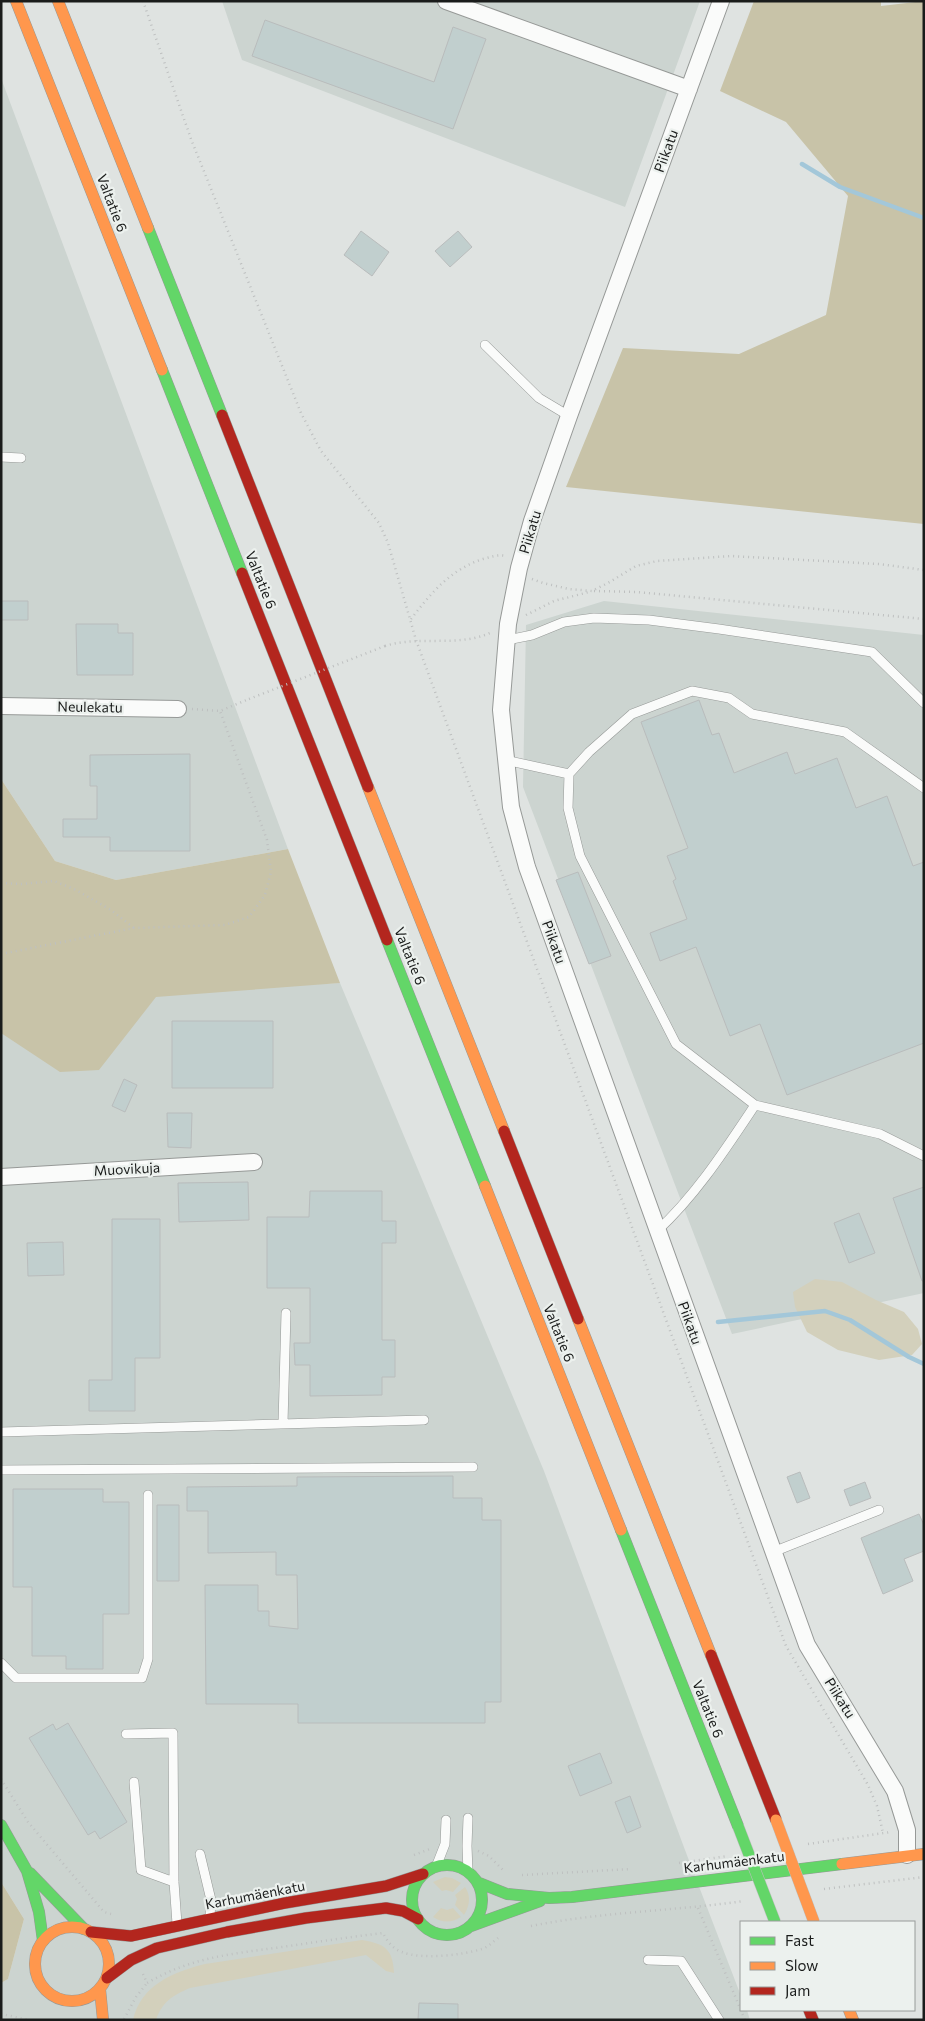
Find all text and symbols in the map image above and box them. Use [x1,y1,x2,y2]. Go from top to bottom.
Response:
street label: Piikatu [650,127,681,175]
street label: Valtatie 6 [94,171,131,234]
street label: Piikatu [515,508,544,556]
street label: Valtatie 6 [242,548,281,611]
street label: Neulekatu [57,697,123,716]
street label: Piikatu [539,918,570,966]
street label: Valtatie 6 [391,924,430,987]
street label: Muovikuja [93,1158,161,1179]
street label: Piikatu [675,1299,706,1347]
street label: Valtatie 6 [540,1301,579,1364]
street label: Piikatu [821,1674,859,1721]
street label: Valtatie 6 [689,1677,728,1740]
street label: Karhumäenkatu [683,1847,785,1876]
street label: Karhumäenkatu [203,1876,306,1913]
legend [740,1921,915,2011]
text: Fast [785,1931,814,1949]
text: Slow [785,1956,818,1974]
text: Jam [785,1981,810,1999]

